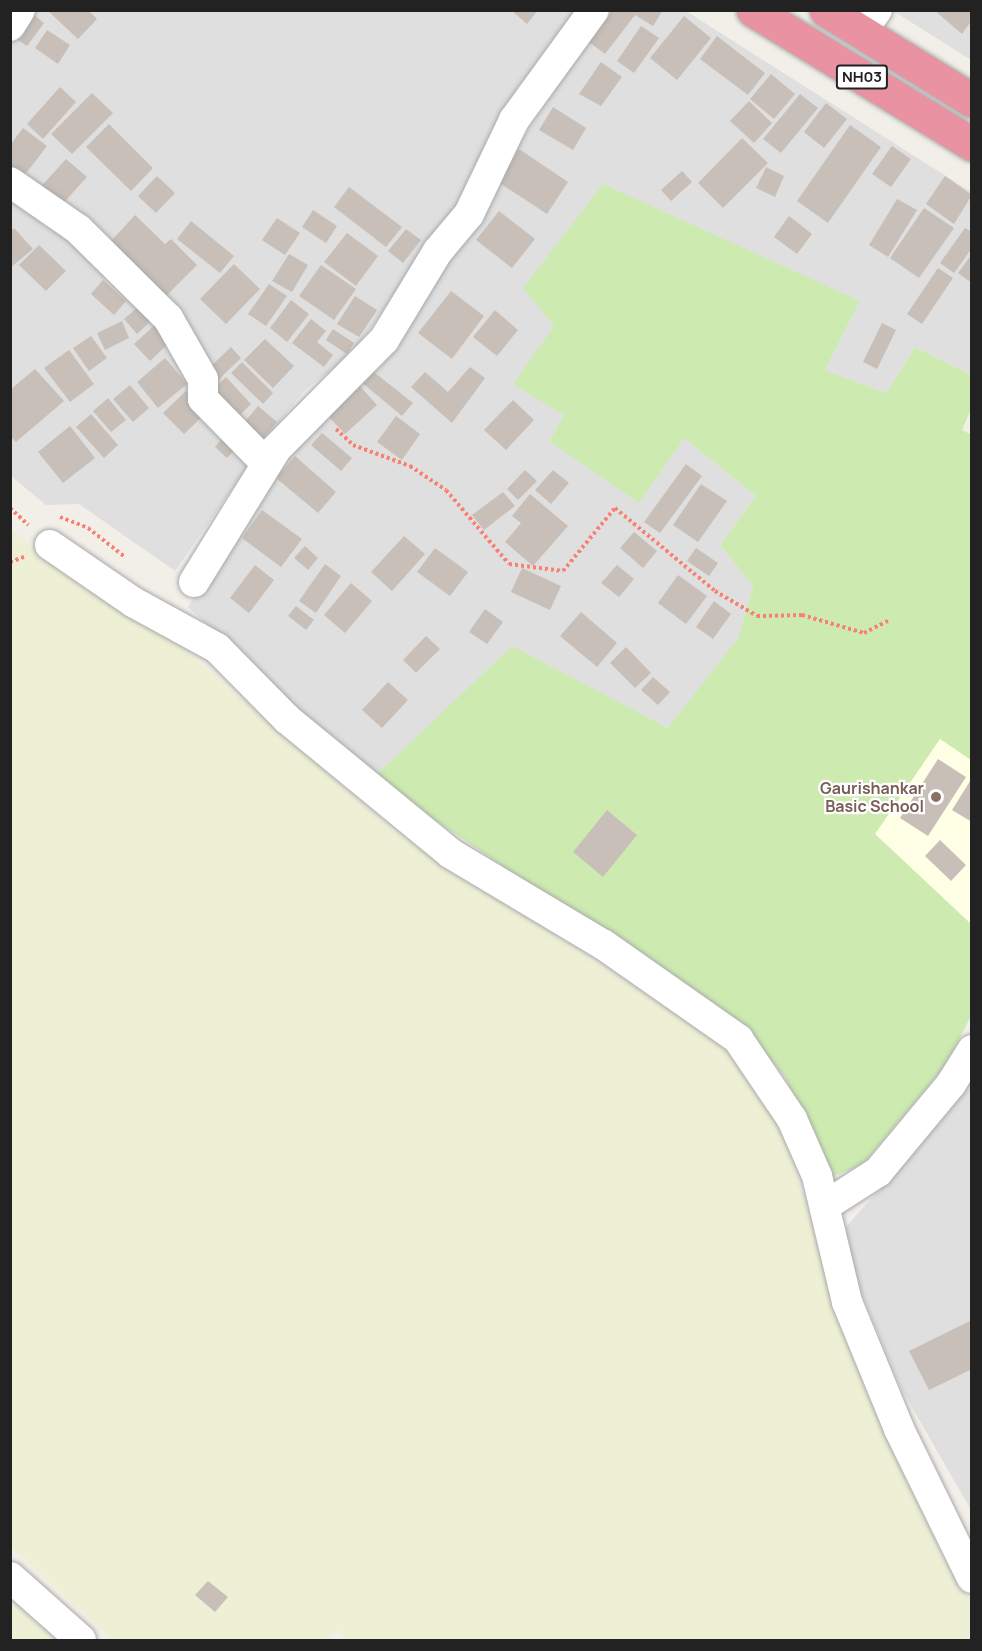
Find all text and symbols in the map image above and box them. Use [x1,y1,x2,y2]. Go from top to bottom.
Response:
road number: NH03 [835,65,889,89]
place label: Gaurishankar Basic School [820,778,924,816]
marker: Gaurishankar Basic School [929,790,943,804]

